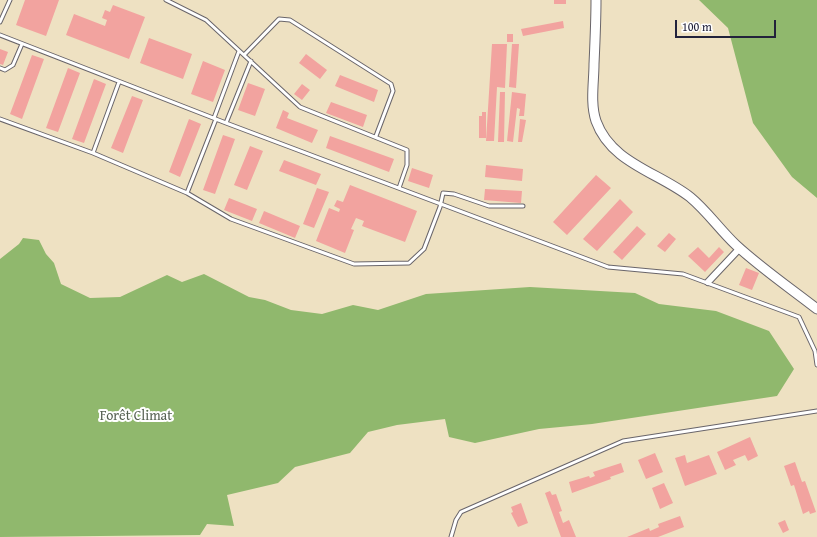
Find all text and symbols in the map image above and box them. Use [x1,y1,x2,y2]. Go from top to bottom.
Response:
scale bar [677,12,778,38]
text: 100 m [682,18,712,35]
park label: Forêt Climat [100,408,172,424]

